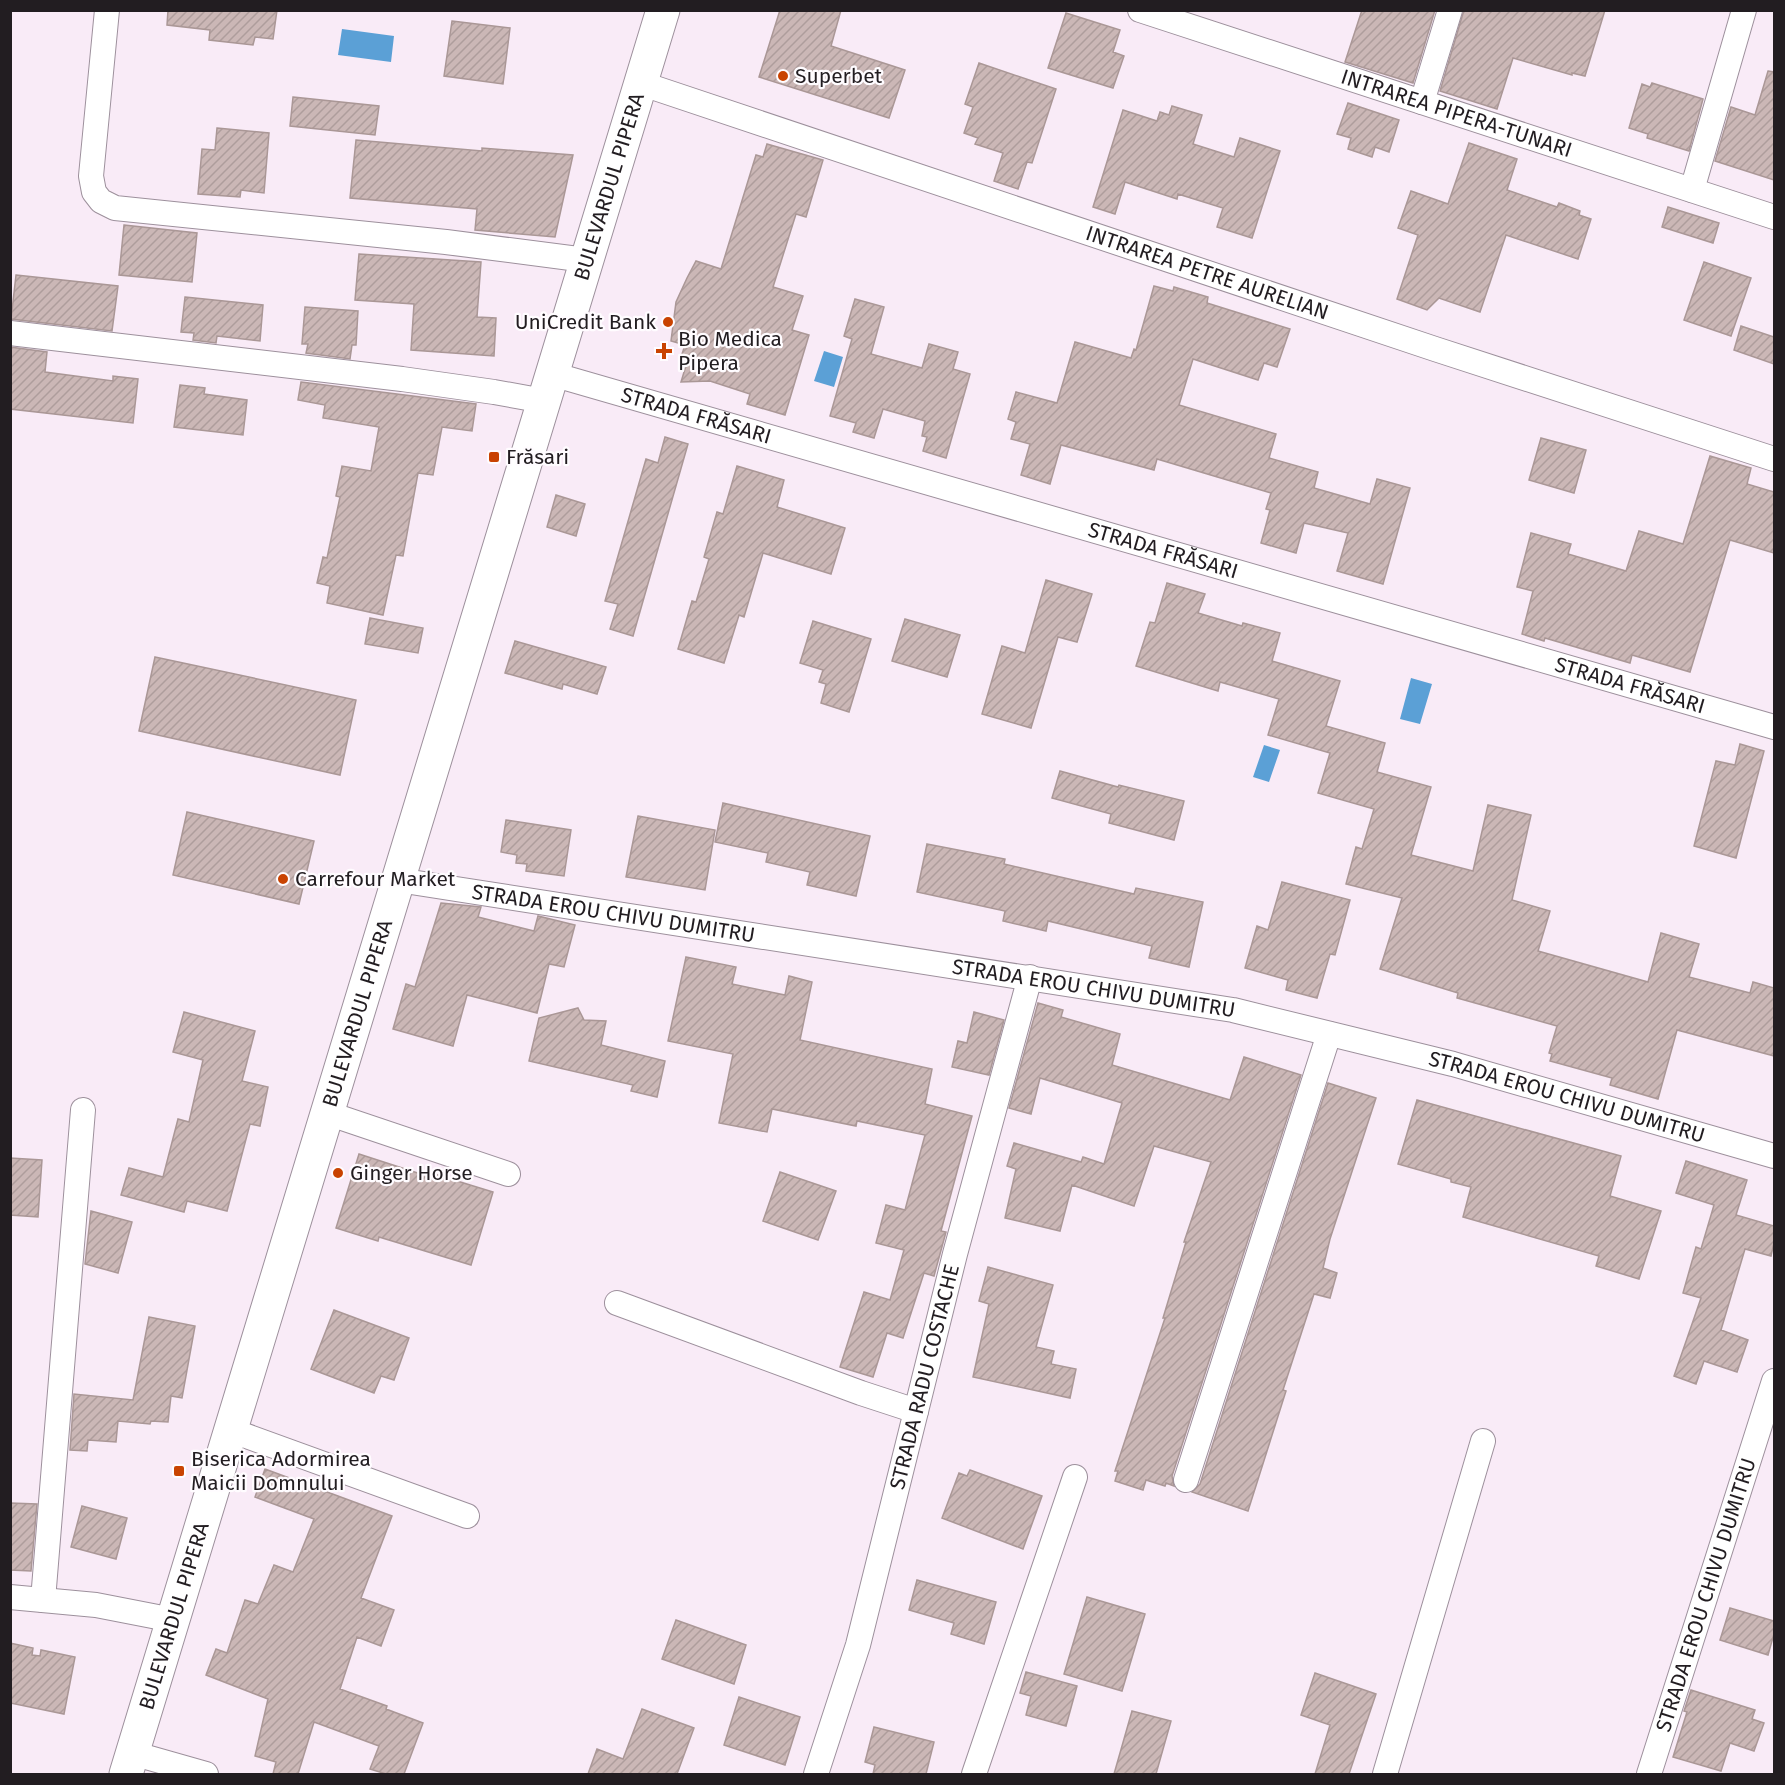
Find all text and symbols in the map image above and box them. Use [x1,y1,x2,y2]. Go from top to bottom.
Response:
place label: Superbet [795,63,883,89]
street label: INTRAREA PIPERA-TUNARI [1338,63,1575,163]
marker: Superbet [776,69,790,83]
street label: BULEVARDUL PIPERA [568,90,650,284]
street label: INTRAREA PETRE AURELIAN [1082,220,1332,325]
place label: UniCredit Bank [515,309,656,335]
marker: UniCredit Bank [661,315,675,329]
place label: Bio Medica Pipera [678,326,782,376]
marker: Bio Medica Pipera [655,342,673,360]
street label: STRADA FRĂSARI [618,382,774,450]
place label: Frăsari [506,444,569,470]
marker: Frăsari [487,450,501,464]
street label: STRADA FRĂSARI [1085,517,1241,584]
street label: STRADA FRĂSARI [1552,651,1708,719]
place label: Carrefour Market [295,866,456,892]
marker: Carrefour Market [276,872,290,886]
street label: STRADA EROU CHIVU DUMITRU [470,879,757,948]
street label: BULEVARDUL PIPERA [317,917,398,1110]
street label: STRADA EROU CHIVU DUMITRU [950,953,1237,1023]
street label: STRADA EROU CHIVU DUMITRU [1426,1046,1708,1149]
place label: Ginger Horse [350,1160,473,1186]
marker: Ginger Horse [331,1166,345,1180]
street label: STRADA RADU COSTACHE [884,1261,965,1492]
place label: Biserica Adormirea Maicii Domnului [191,1446,371,1496]
street label: STRADA EROU CHIVU DUMITRU [1650,1455,1762,1735]
marker: Biserica Adormirea Maicii Domnului [172,1464,186,1478]
street label: BULEVARDUL PIPERA [133,1519,215,1713]

